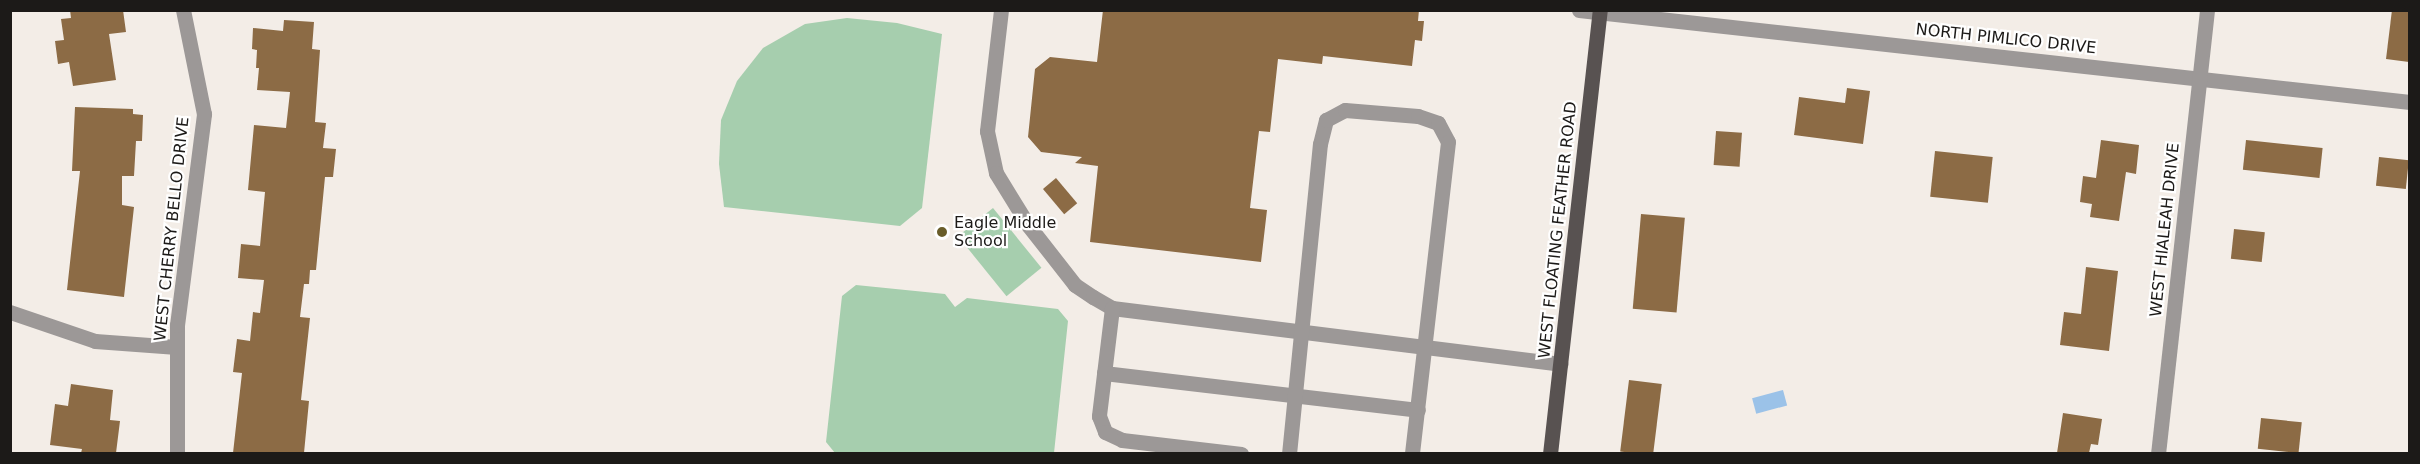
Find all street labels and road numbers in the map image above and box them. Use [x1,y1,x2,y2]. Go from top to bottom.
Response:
street label: NORTH PIMLICO DRIVE [1915,20,2097,58]
street label: WEST FLOATING FEATHER ROAD [1535,101,1581,359]
street label: WEST CHERRY BELLO DRIVE [151,116,193,342]
street label: WEST HIALEAH DRIVE [2146,142,2184,318]

